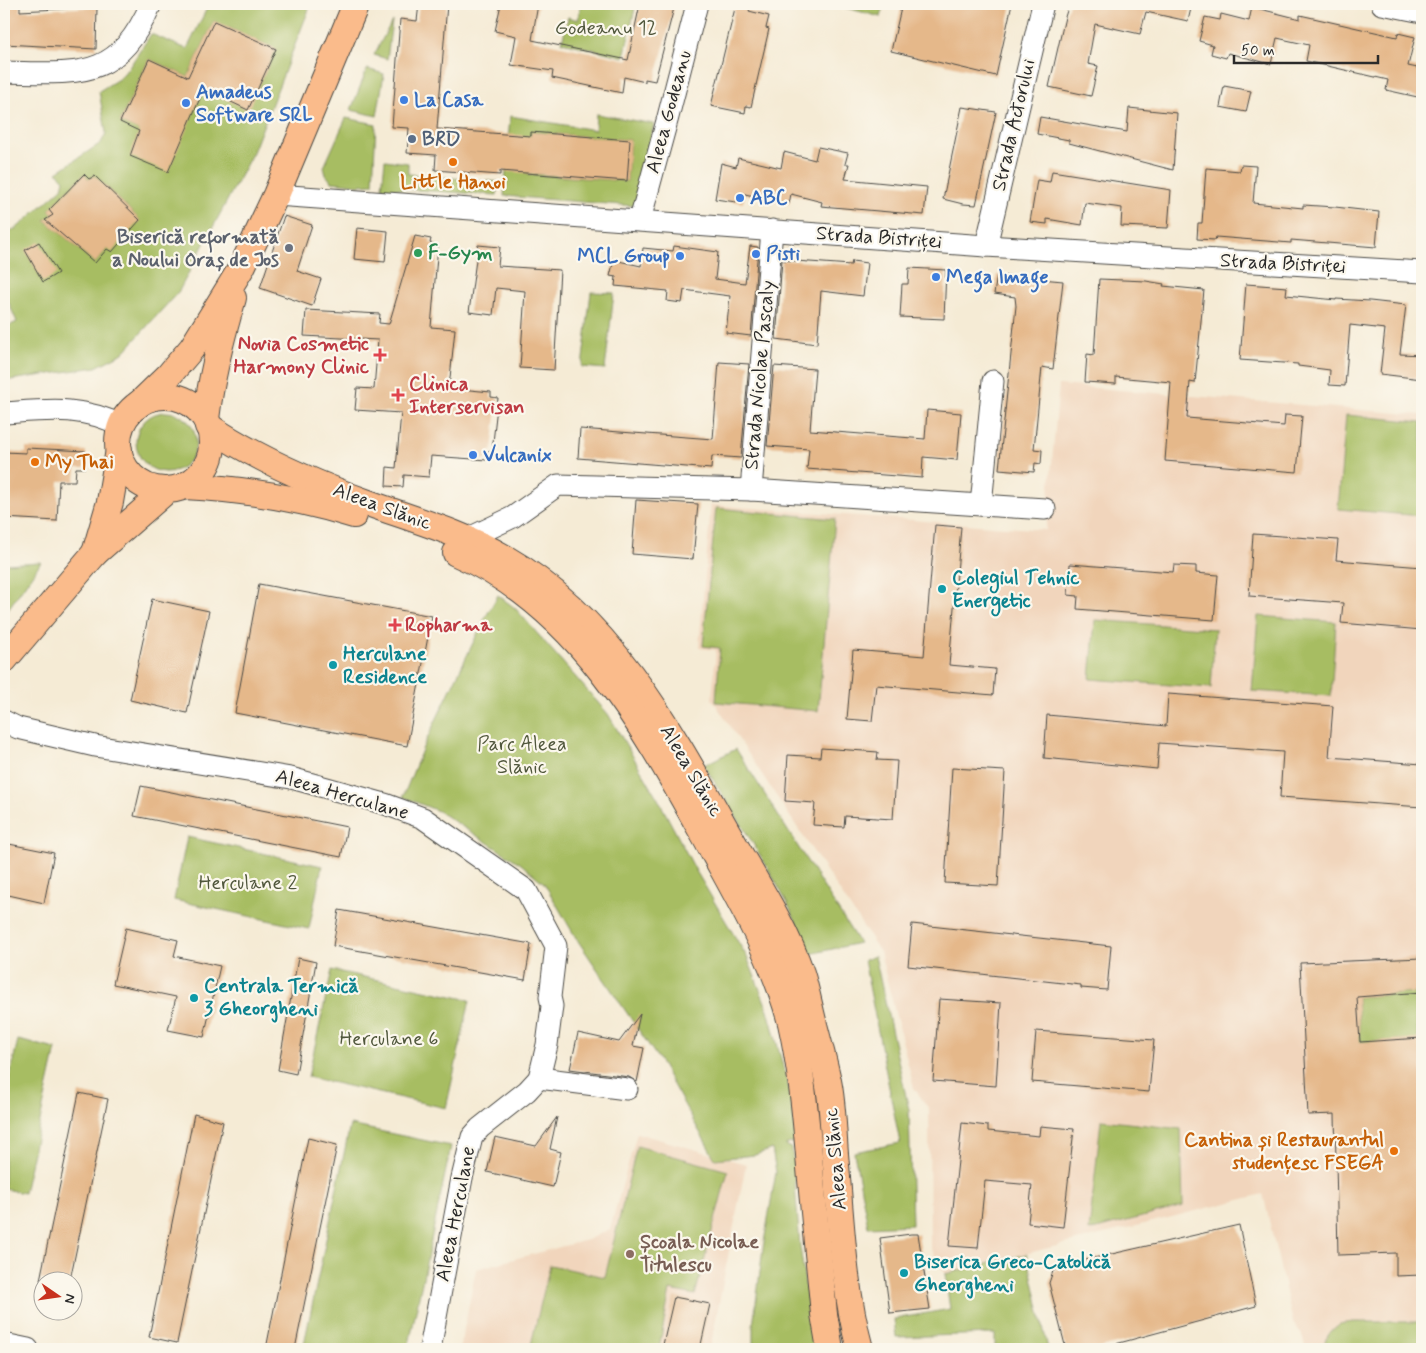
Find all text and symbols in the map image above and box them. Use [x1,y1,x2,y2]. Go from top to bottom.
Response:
park label: Godeanu 12 [555,15,657,42]
scale bar [1234,32,1377,64]
text: 50 m [1241,41,1275,61]
street label: Aleea Godeanu [640,47,698,177]
street label: Strada Actorului [986,56,1042,194]
place label: Amadeus Software SRL [196,79,313,129]
place label: La Casa [414,87,484,114]
marker: La Casa [398,94,410,106]
marker: Amadeus Software SRL [180,97,192,109]
place label: BRD [422,126,460,153]
marker: BRD [406,133,418,145]
marker: Little Hanoi [447,156,459,168]
place label: Little Hanoi [400,169,506,196]
place label: ABC [750,185,788,212]
marker: ABC [734,192,746,204]
street label: Strada Bistriței [815,220,943,256]
place label: Biserică reformată a Noului Oraș de Jos [112,224,279,274]
place label: F-Gym [428,240,493,267]
place label: Pisti [766,241,801,268]
marker: Biserică reformată a Noului Oraș de Jos [283,242,295,254]
place label: MCL Group [577,243,670,270]
marker: F-Gym [412,247,424,259]
street label: Strada Bistriței [1219,247,1347,281]
marker: Pisti [750,248,762,260]
marker: MCL Group [674,250,686,262]
place label: Mega Image [946,264,1049,293]
marker: Mega Image [930,271,942,283]
street label: Strada Nicolae Pascaly [738,279,782,471]
place label: Novia Cosmetic Harmony Clinic [234,331,370,381]
marker: Novia Cosmetic Harmony Clinic [373,348,387,362]
place label: Clinica Interservisan [409,371,525,421]
marker: Clinica Interservisan [391,388,405,402]
place label: Vulcanix [483,442,552,469]
place label: My Thai [45,449,114,476]
marker: Vulcanix [467,449,479,461]
marker: My Thai [29,456,41,468]
street label: Aleea Slănic [329,477,435,537]
place label: Colegiul Tehnic Energetic [952,565,1080,617]
marker: Colegiul Tehnic Energetic [936,583,948,595]
place label: Ropharma [405,612,493,639]
marker: Ropharma [389,619,401,631]
place label: Herculane Residence [343,641,427,691]
marker: Herculane Residence [327,659,339,671]
street label: Aleea Slănic [653,720,729,822]
park label: Parc Aleea Slănic [477,731,567,781]
street label: Aleea Herculane [272,763,412,827]
park label: Herculane 2 [199,870,298,897]
place label: Centrala Termică 3 Gheorgheni [204,973,359,1023]
marker: Centrala Termică 3 Gheorgheni [188,992,200,1004]
park label: Herculane 6 [339,1026,439,1053]
street label: Aleea Slănic [818,1107,854,1211]
place label: Cantina și Restaurantul studențesc FSEGA [1184,1127,1384,1177]
street label: Aleea Herculane [430,1144,482,1284]
marker: Cantina și Restaurantul studențesc FSEGA [1388,1145,1400,1157]
place label: Școala Nicolae Titulescu [640,1229,759,1279]
marker: Școala Nicolae Titulescu [624,1248,636,1260]
place label: Biserica Greco-Catolică Gheorgheni [914,1249,1111,1299]
marker: Biserica Greco-Catolică Gheorgheni [898,1267,910,1279]
north arrow [32,1270,82,1320]
text: N [60,1292,80,1305]

